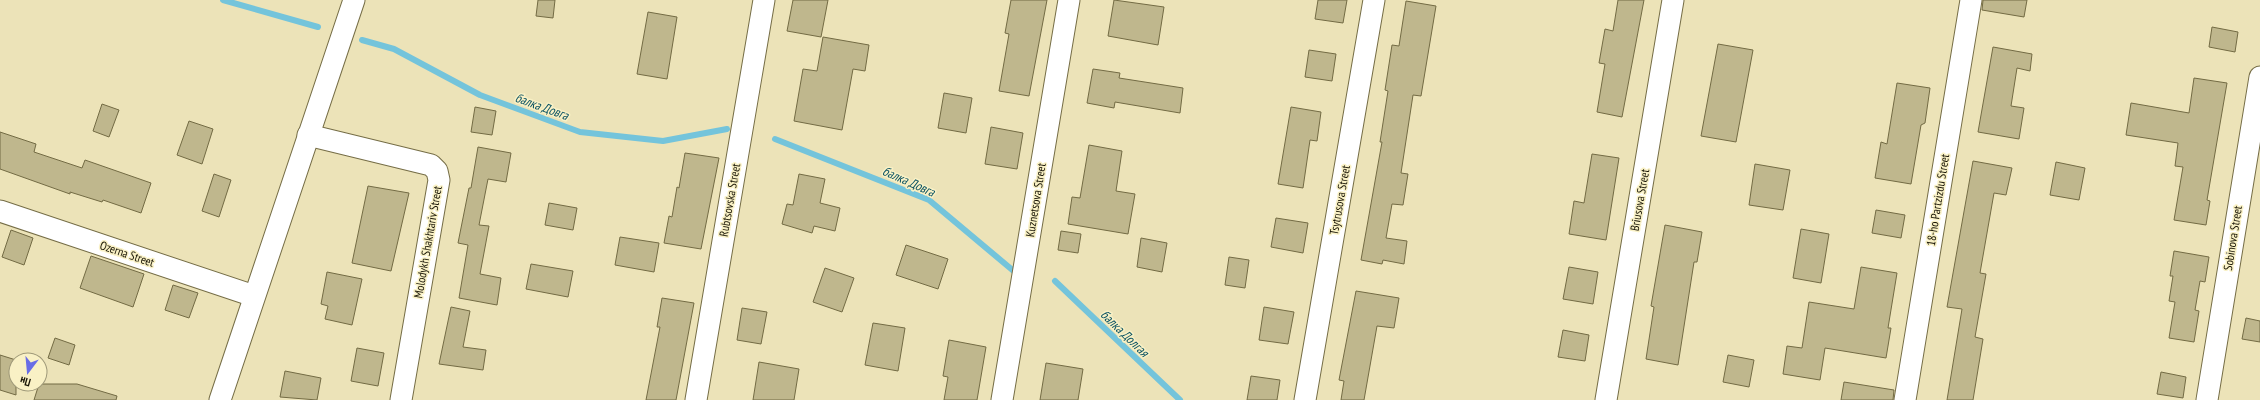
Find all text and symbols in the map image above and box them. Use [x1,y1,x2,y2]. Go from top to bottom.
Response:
water label: балка Довга [513,89,572,124]
street label: 18-ho Partzizdu Street [1923,152,1952,247]
street label: Rubtsovska Street [716,161,743,238]
street label: Kuznetsova Street [1022,161,1049,238]
water label: балка Довга [880,162,938,201]
street label: Tsytrusova Street [1326,163,1353,236]
street label: Briusova Street [1627,167,1652,232]
street label: Molodykh Shakhtariv Street [410,184,445,299]
street label: Sobinova Street [2220,204,2245,271]
street label: Ozerna Street [98,237,157,270]
water label: балка Долгая [1097,306,1153,361]
north arrow [8,352,48,392]
text: Пн [18,373,32,390]

